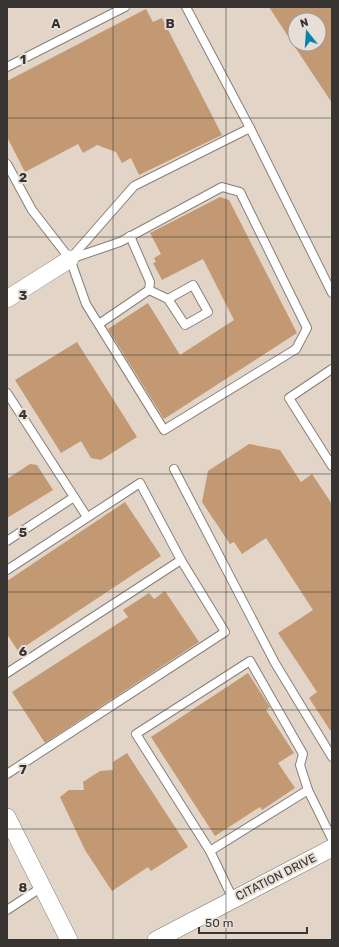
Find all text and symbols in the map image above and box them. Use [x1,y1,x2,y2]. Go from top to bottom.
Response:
north arrow [287,12,327,52]
text: A [51,16,61,31]
text: B [165,16,175,31]
text: N [299,16,310,30]
text: 1 [20,52,26,67]
text: 2 [19,170,27,185]
text: 3 [19,288,28,303]
text: 4 [19,407,28,422]
text: 5 [19,525,27,540]
text: 6 [19,644,28,659]
text: 7 [19,762,27,777]
street label: CITATION DRIVE [233,851,319,903]
text: 8 [19,880,28,895]
scale bar [199,909,307,935]
text: 50 m [205,916,233,930]

